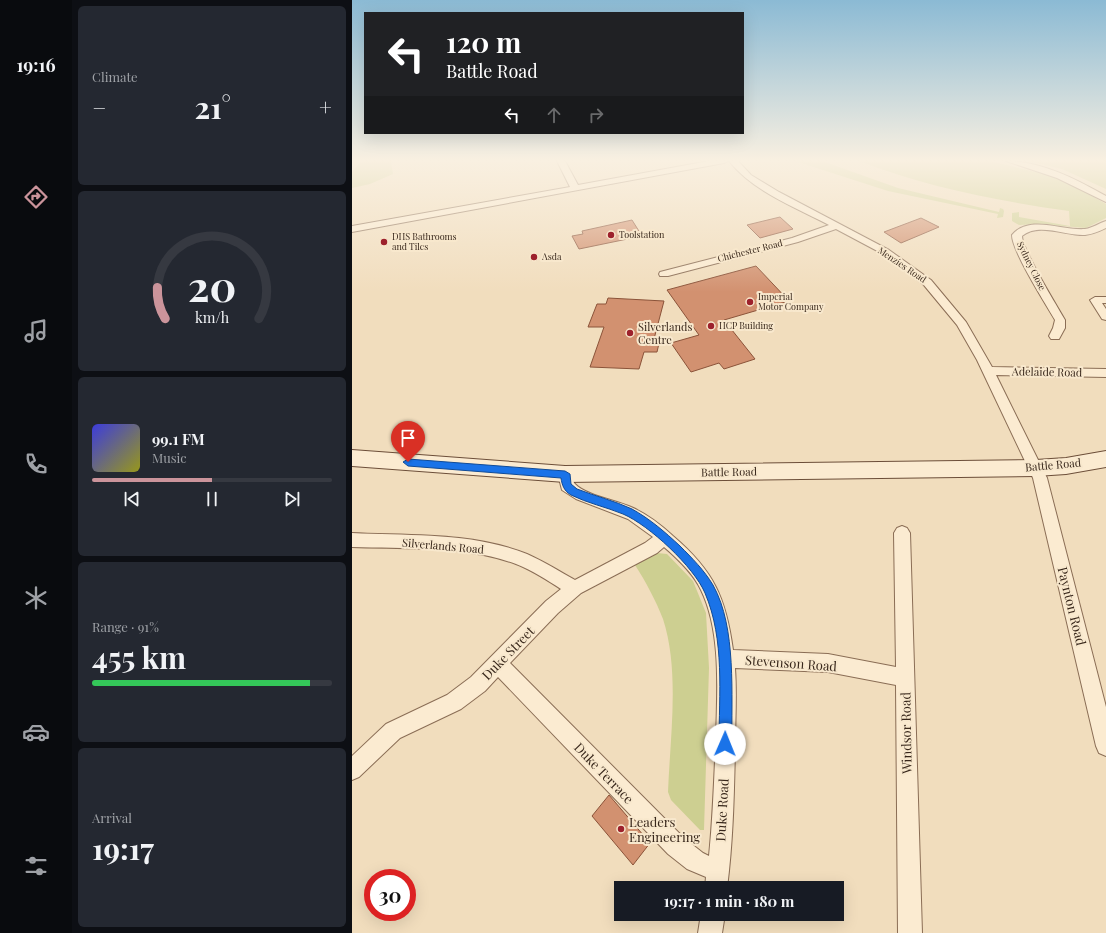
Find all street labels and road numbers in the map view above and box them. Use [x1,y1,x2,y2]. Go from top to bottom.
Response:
street label: Chichester Road [716,236,784,264]
street label: Sydney Close [1015,239,1049,292]
street label: Menzies Road [876,244,930,285]
street label: Adelaide Road [1011,363,1083,380]
street label: Battle Road [1024,455,1082,474]
street label: Battle Road [701,464,758,479]
street label: Silverlands Road [401,534,485,557]
street label: Paynton Road [1054,565,1091,647]
street label: Duke Street [478,622,538,683]
street label: Stevenson Road [744,651,838,674]
street label: Windsor Road [896,692,915,775]
street label: Duke Terrace [571,739,638,807]
street label: Duke Road [711,778,732,842]

